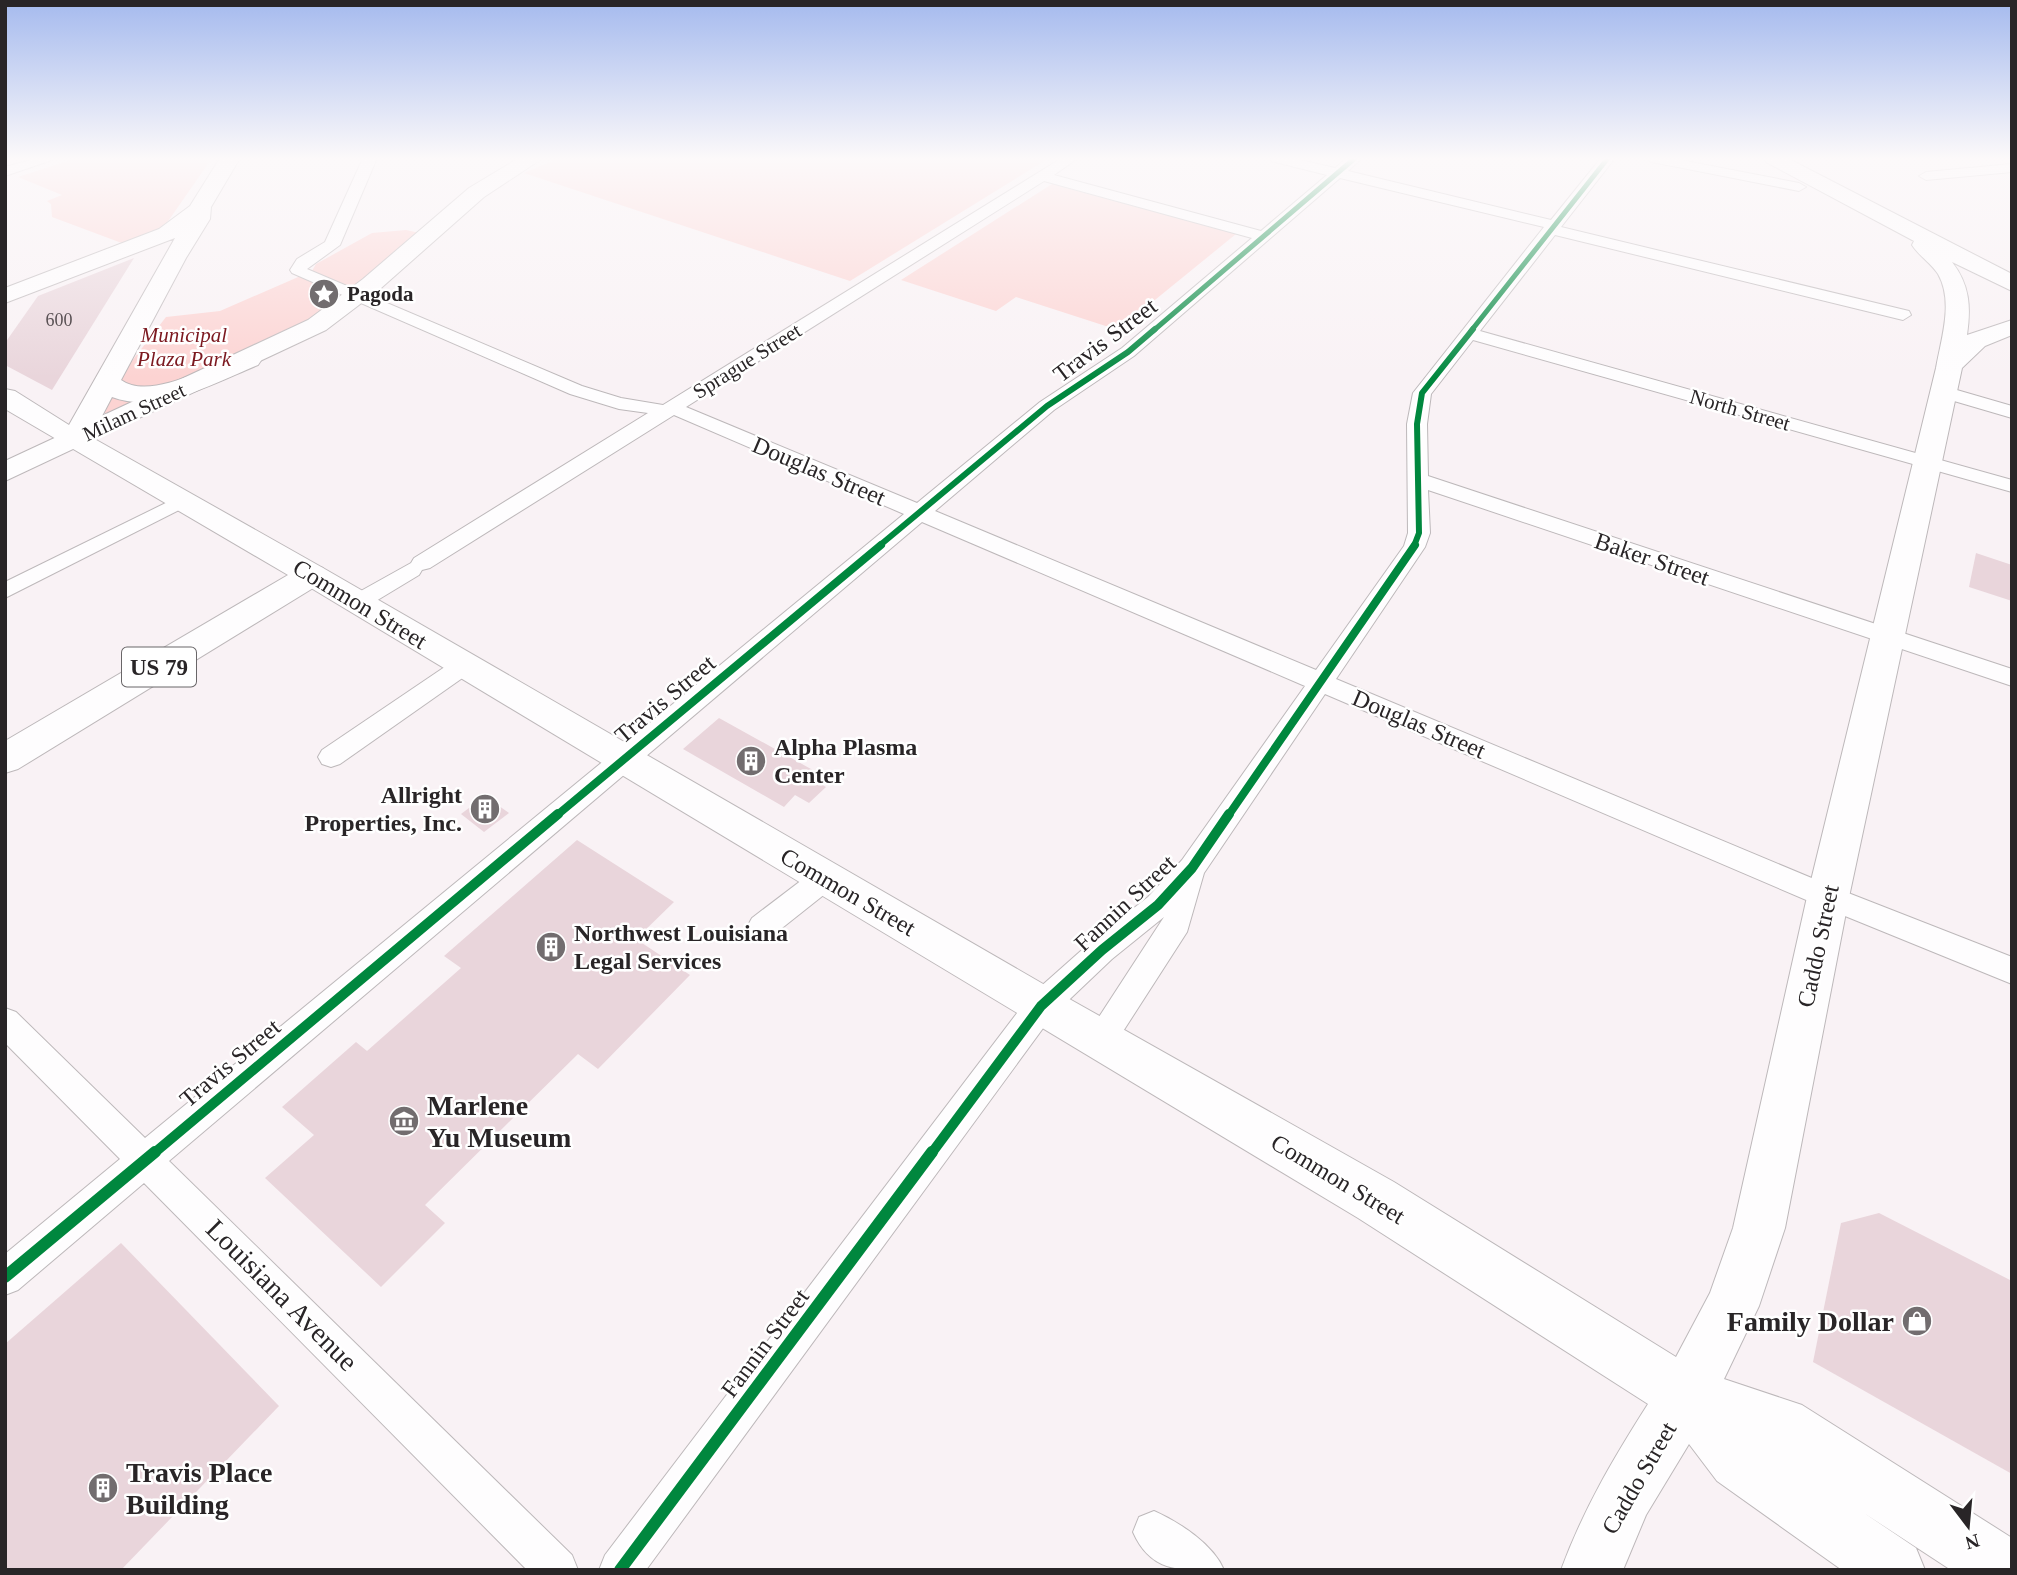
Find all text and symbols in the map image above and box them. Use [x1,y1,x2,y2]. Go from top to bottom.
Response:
place icon: Pagoda [307,277,341,311]
place label: Pagoda [347,282,414,306]
street label: Travis Street [1048,293,1162,387]
house number: 600 [46,310,73,330]
street label: Sprague Street [688,318,806,404]
park label: Municipal Plaza Park [136,323,232,371]
street label: Milam Street [79,378,189,446]
street label: North Street [1687,384,1793,436]
street label: Douglas Street [749,431,890,511]
street label: Baker Street [1591,527,1713,591]
street label: Common Street [288,554,432,654]
road number: US 79 [122,648,196,687]
street label: Travis Street [610,649,721,748]
street label: Douglas Street [1349,684,1490,764]
place label: Alpha Plasma Center [774,734,917,788]
building icon: Alpha Plasma Center [734,744,768,778]
place label: Allright Properties, Inc. [304,782,462,836]
building icon: Allright Properties, Inc. [468,792,502,826]
street label: Common Street [776,843,920,941]
street label: Fannin Street [1069,849,1181,956]
street label: Caddo Street [1792,882,1844,1010]
place label: Northwest Louisiana Legal Services [574,920,788,974]
building icon: Northwest Louisiana Legal Services [534,930,568,964]
street label: Travis Street [175,1013,286,1112]
place label: Marlene Yu Museum [427,1090,571,1153]
museum icon: Marlene Yu Museum [387,1104,421,1138]
street label: Common Street [1266,1129,1410,1229]
street label: Louisiana Avenue [200,1213,364,1377]
street label: Fannin Street [716,1284,814,1402]
shop icon: Family Dollar [1900,1304,1934,1338]
place label: Family Dollar [1727,1306,1894,1337]
street label: Caddo Street [1597,1417,1682,1538]
place label: Travis Place Building [126,1457,272,1520]
building icon: Travis Place Building [86,1471,120,1505]
north arrow [1933,1491,2003,1561]
text: N [1963,1530,1982,1554]

